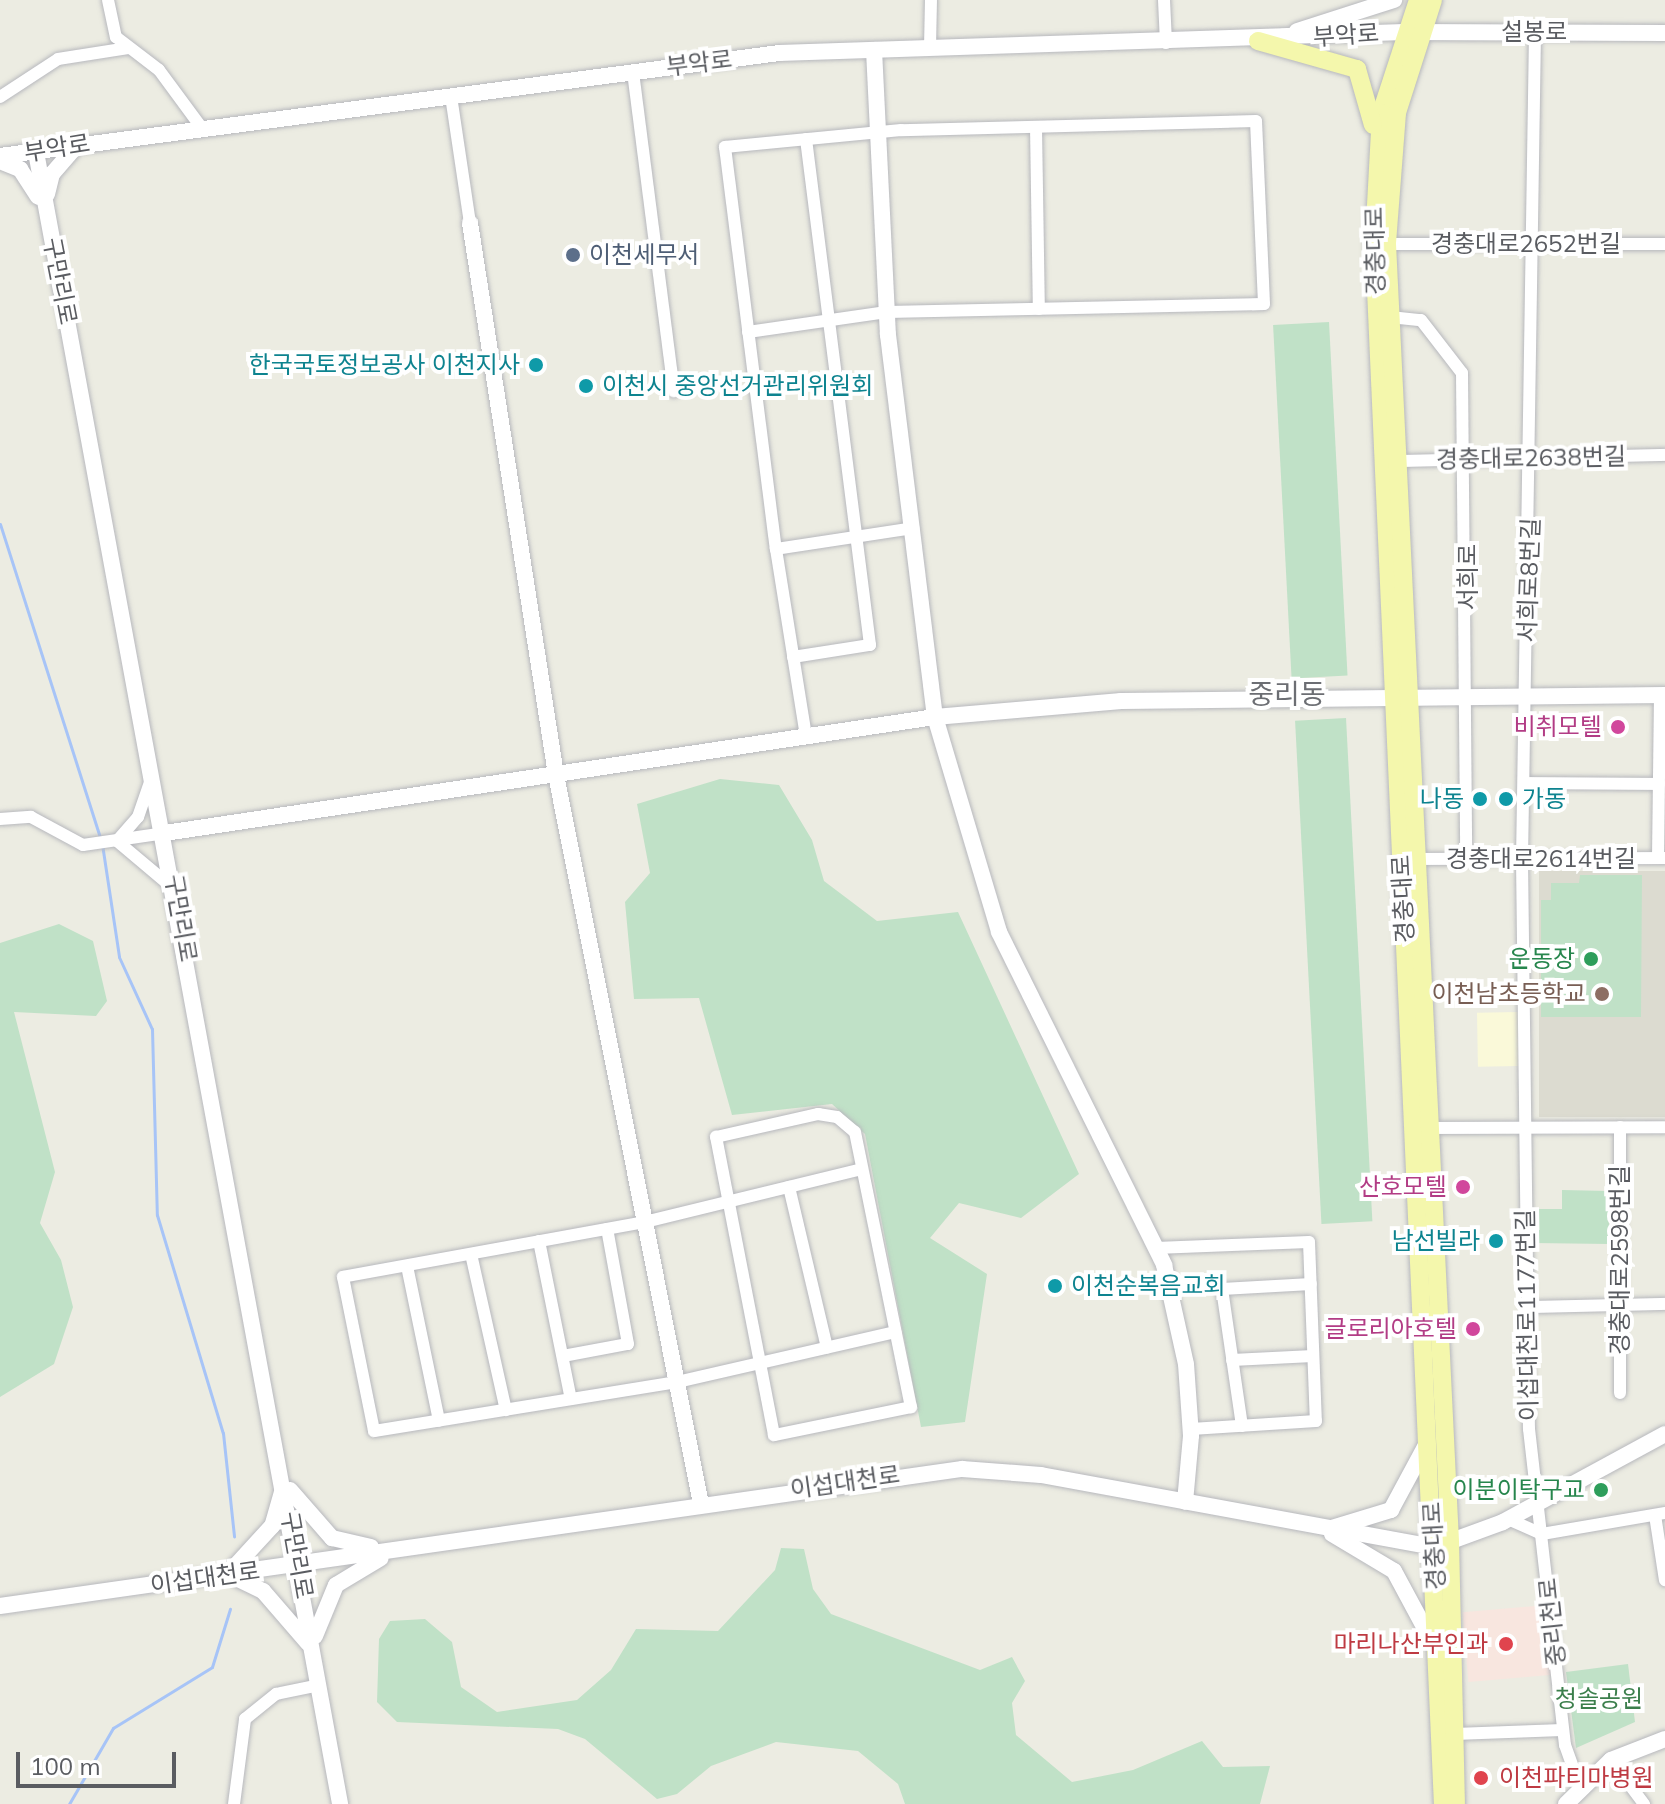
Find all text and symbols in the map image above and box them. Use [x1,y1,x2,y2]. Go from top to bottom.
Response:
street label: 부악로 [1312,18,1380,52]
street label: 설봉로 [1501,18,1567,46]
street label: 부악로 [664,45,734,81]
street label: 부악로 [22,129,92,167]
street label: 경충대로 [1360,207,1390,295]
street label: 경충대로2652번길 [1431,230,1621,258]
street label: 구만리로 [37,235,83,327]
place label: 이천세무서 [589,241,699,269]
marker: 이천세무서 [564,246,582,264]
place label: 한국국토정보공사 이천지사 [249,351,520,379]
marker: 한국국토정보공사 이천지사 [527,356,545,374]
place label: 이천시 중앙선거관리위원회 [602,372,873,400]
marker: 이천시 중앙선거관리위원회 [577,377,595,395]
street label: 경충대로2638번길 [1436,442,1626,474]
street label: 서희로8번길 [1512,517,1546,643]
street label: 서희로 [1454,544,1482,610]
district label: 중리동 [1248,677,1326,711]
place label: 비취모텔 [1514,713,1602,741]
marker: 비취모텔 [1609,718,1627,736]
place label: 나동 [1420,785,1464,813]
place label: 가동 [1522,785,1566,813]
marker: 나동 [1471,790,1489,808]
marker: 가동 [1497,790,1515,808]
street label: 경충대로2614번길 [1446,845,1636,873]
street label: 경충대로 [1386,854,1420,944]
street label: 구만리로 [159,872,203,964]
place label: 운동장 [1509,945,1575,973]
marker: 운동장 [1582,950,1600,968]
place label: 이천남초등학교 [1431,980,1586,1008]
marker: 이천남초등학교 [1593,985,1611,1003]
street label: 경충대로2598번길 [1606,1165,1634,1355]
place label: 산호모텔 [1359,1173,1447,1201]
marker: 산호모텔 [1454,1178,1472,1196]
street label: 이섭대천로1177번길 [1511,1209,1543,1421]
place label: 남선빌라 [1392,1227,1480,1255]
marker: 남선빌라 [1487,1232,1505,1250]
place label: 이천순복음교회 [1071,1272,1226,1300]
marker: 이천순복음교회 [1046,1277,1064,1295]
place label: 글로리아호텔 [1325,1315,1457,1343]
marker: 글로리아호텔 [1464,1320,1482,1338]
street label: 이섭대천로 [788,1460,902,1504]
place label: 이분이탁구교 [1453,1476,1585,1504]
marker: 이분이탁구교 [1592,1481,1610,1499]
street label: 경충대로 [1417,1501,1451,1591]
street label: 구만리로 [275,1509,319,1601]
street label: 이섭대천로 [148,1556,262,1600]
street label: 중리천로 [1533,1577,1571,1667]
place label: 마리나산부인과 [1333,1630,1488,1658]
marker: 마리나산부인과 [1495,1633,1517,1655]
park label: 청솔공원 [1555,1685,1643,1713]
scale bar [20,1736,180,1786]
text: 100 m [30,1751,101,1781]
place label: 이천파티마병원 [1499,1764,1654,1792]
marker: 이천파티마병원 [1470,1767,1492,1789]

